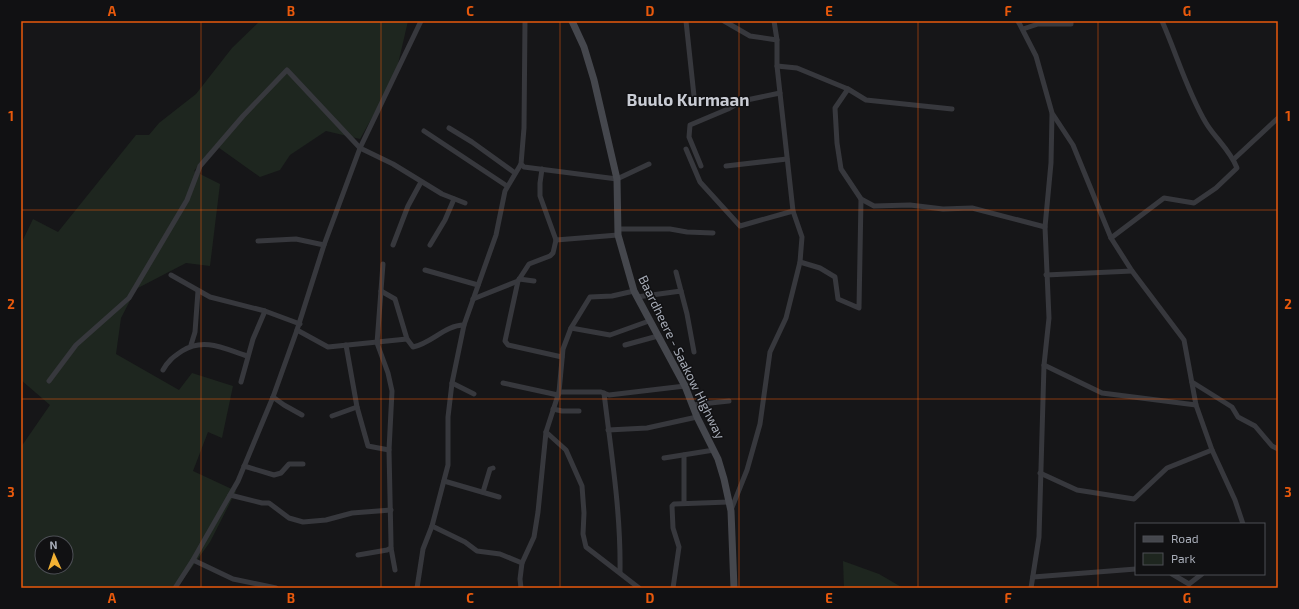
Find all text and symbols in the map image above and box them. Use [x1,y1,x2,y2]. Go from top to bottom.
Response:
text: A [108,3,117,19]
text: B [287,3,295,19]
text: C [466,3,474,19]
text: D [646,3,655,19]
text: E [825,3,833,19]
text: F [1004,3,1012,19]
text: G [1183,3,1191,19]
district label: Buulo Kurmaan [627,89,749,109]
text: 1 [8,108,14,124]
text: 1 [1285,108,1291,124]
street label: Baardheere - Saakow Highway [635,273,729,442]
text: 2 [7,296,15,312]
text: 2 [1284,296,1292,312]
text: 3 [7,484,15,500]
text: 3 [1284,484,1292,500]
legend [1135,523,1265,575]
text: Road [1171,531,1199,545]
north arrow [34,535,74,575]
text: N [49,538,58,551]
text: Park [1171,551,1196,565]
text: A [108,590,117,606]
text: B [287,590,295,606]
text: C [466,590,474,606]
text: D [646,590,655,606]
text: E [825,590,833,606]
text: F [1004,590,1012,606]
text: G [1183,590,1191,606]

